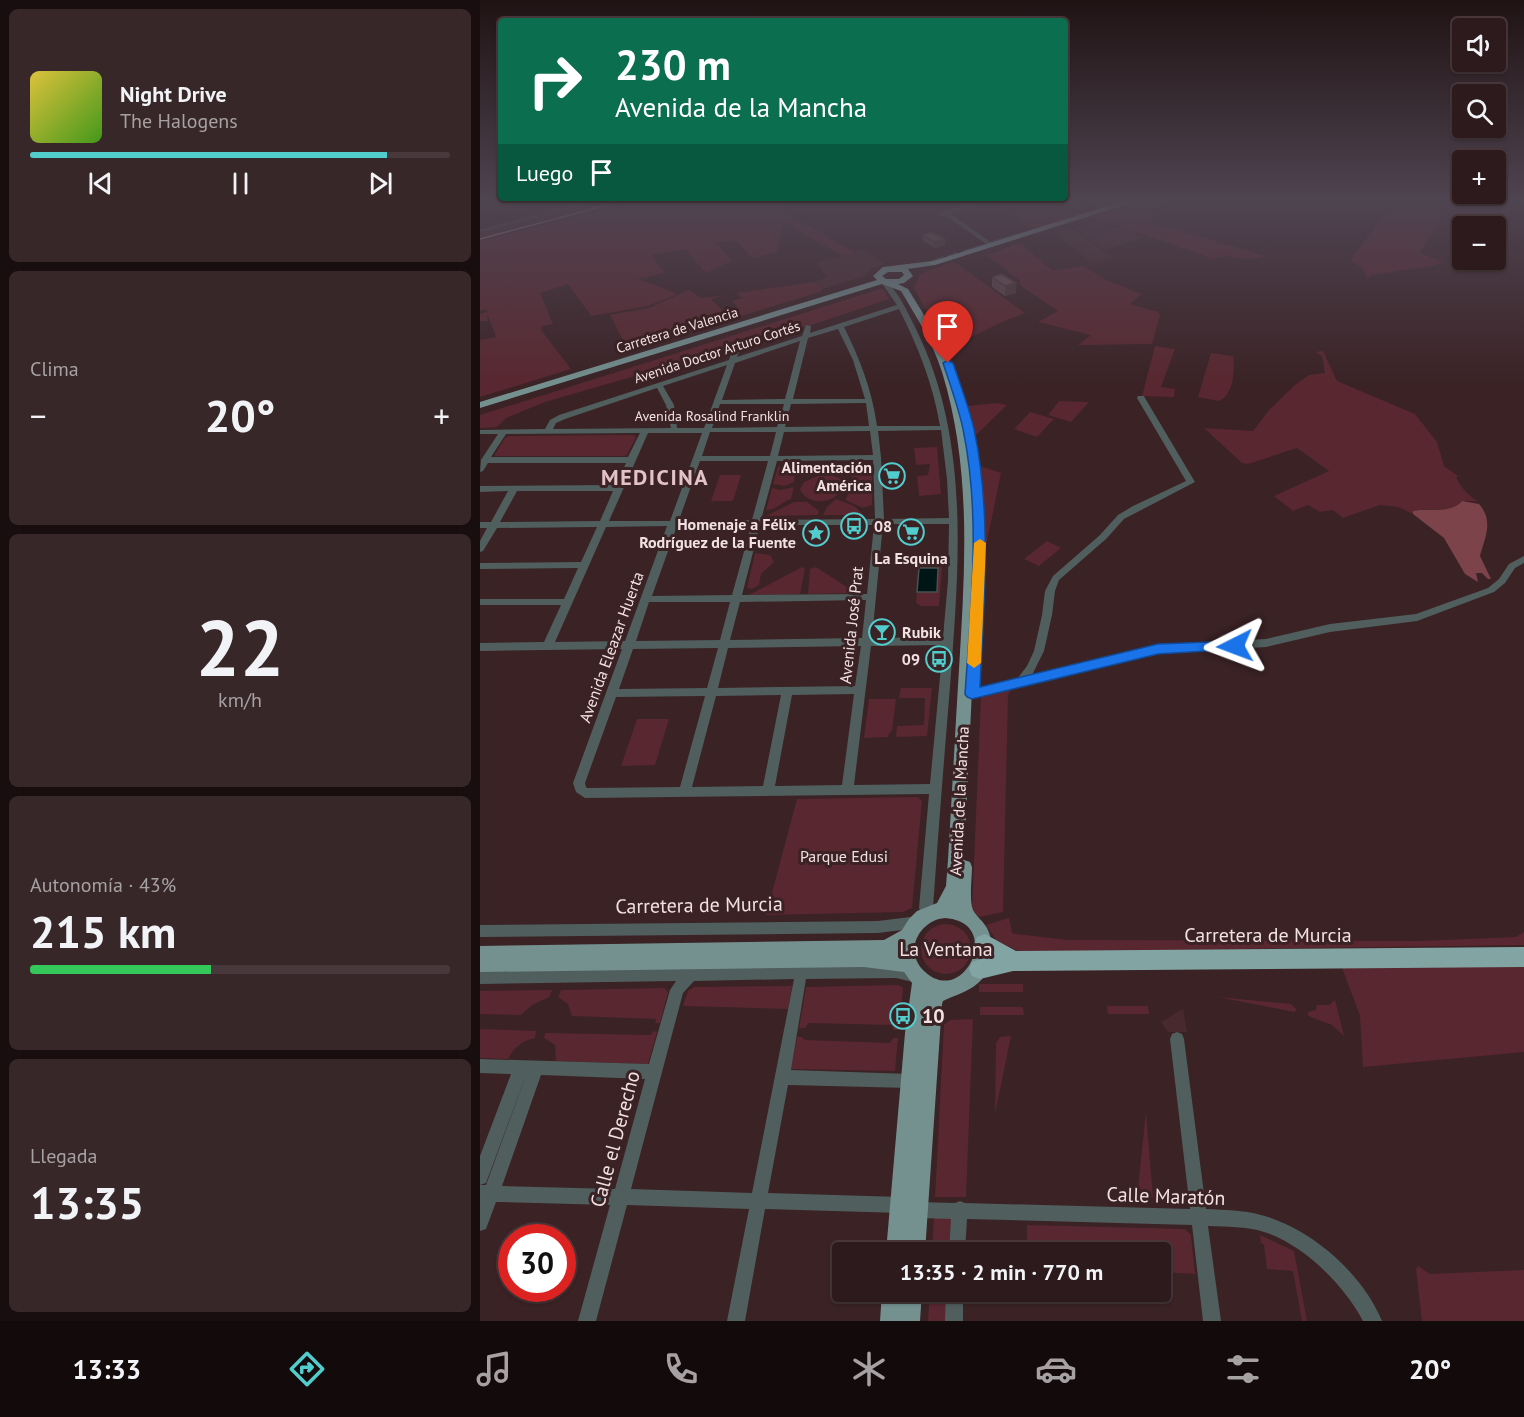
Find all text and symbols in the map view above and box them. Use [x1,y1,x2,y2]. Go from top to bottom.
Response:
map controls [1452,18,1506,270]
button: sound [1452,18,1506,72]
text: 230 m [615,37,731,92]
icon: right [516,42,594,120]
text: Night Drive [120,80,227,108]
button: search [1452,84,1506,138]
text: Avenida de la Mancha [615,90,867,124]
text: The Halogens [120,108,238,134]
button: + [1452,150,1506,204]
icon: arrive [585,156,618,189]
text: Luego [516,159,573,187]
icon: previous [84,167,117,200]
icon: pause [224,167,257,200]
icon: next [364,167,397,200]
button: − [1452,216,1506,270]
pin [922,301,973,363]
street label: Carretera de Valencia [614,303,740,357]
icon: arrive [931,310,964,343]
street label: Avenida Doctor Arturo Cortés [632,317,802,387]
text: Clima [30,356,79,382]
text: 20° [205,386,275,444]
text: − [30,394,47,437]
text: + [433,394,450,437]
street label: Avenida Rosalind Franklin [635,407,789,425]
place label: Alimentación América [782,457,872,495]
supermarket icon: Alimentación América [877,461,907,491]
district label: MEDICINA [601,463,709,491]
bus stop icon: 08 [839,511,869,541]
place label: Homenaje a Félix Rodríguez de la Fuente [639,514,797,552]
place label: 08 [874,516,892,536]
supermarket icon: La Esquina [896,517,926,547]
place icon: Homenaje a Félix Rodríguez de la Fuente [801,518,831,548]
place label: La Esquina [874,548,948,568]
street label: Avenida José Prat [835,565,867,685]
street label: Avenida Eleazar Huerta [574,569,648,725]
text: 22 [196,597,284,698]
position arrow [1203,614,1267,678]
bar icon: Rubik [867,617,897,647]
place label: Rubik [902,622,941,642]
bus stop icon: 09 [924,644,954,674]
place label: 09 [902,649,920,669]
text: km/h [218,687,262,713]
street label: Avenida de la Mancha [945,726,973,876]
park label: Parque Edusi [800,846,888,866]
text: Autonomía · 43% [30,872,176,898]
street label: Carretera de Murcia [615,891,783,919]
text: 215 km [30,902,176,960]
street label: Carretera de Murcia [1184,922,1352,948]
park label: La Ventana [899,936,993,962]
bus stop icon: 10 [888,1001,918,1031]
place label: 10 [922,1003,945,1029]
street label: Calle el Derecho [584,1068,646,1210]
text: Llegada [30,1143,97,1169]
text: 13:35 [30,1173,144,1231]
street label: Calle Maratón [1106,1181,1226,1211]
speed limit sign: 30 [498,1224,576,1302]
text: 13:35 · 2 min · 770 m [900,1258,1103,1286]
icon: directions [286,1348,328,1390]
icon: music [473,1348,515,1390]
icon: phone [660,1348,702,1390]
icon: climate [848,1348,890,1390]
icon: car [1035,1348,1077,1390]
icon: filters [1222,1348,1264,1390]
text: 13:33 [73,1352,141,1386]
text: 20° [1409,1352,1451,1386]

